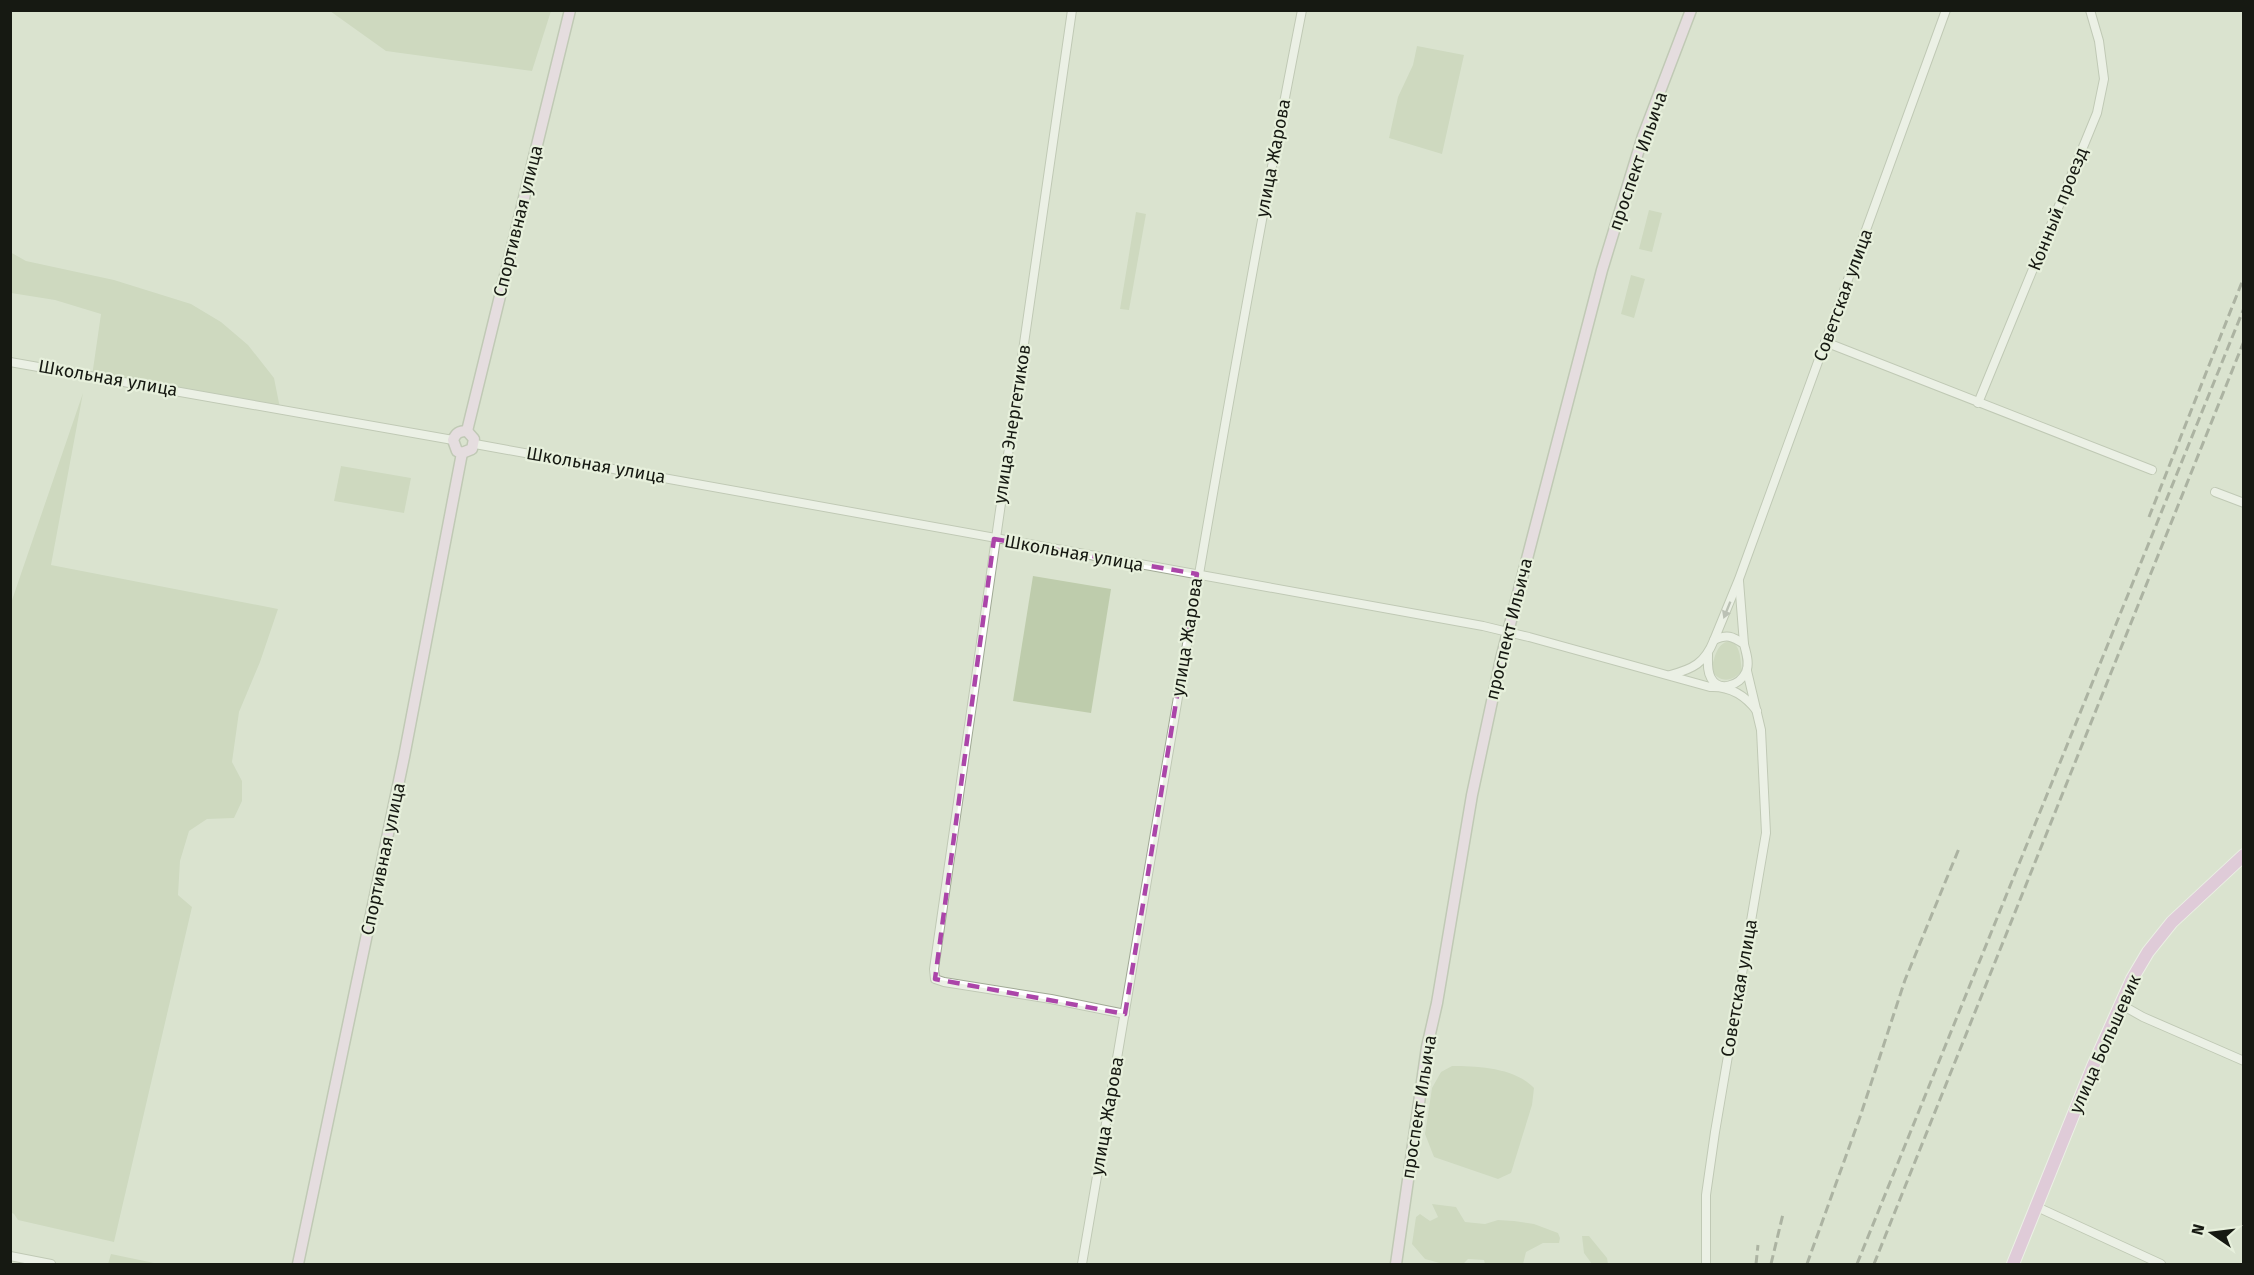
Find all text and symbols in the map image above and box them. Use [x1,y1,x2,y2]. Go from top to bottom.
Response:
street label: проспект Ильича [1604,89,1672,233]
street label: улица Жарова [1251,97,1295,219]
street label: Спортивная улица [489,143,547,299]
street label: Конный проезд [2023,144,2093,274]
street label: Советская улица [1809,226,1877,364]
street label: улица Энергетиков [989,343,1035,505]
street label: Школьная улица [37,355,179,401]
street label: Школьная улица [525,442,667,488]
street label: Школьная улица [1003,530,1145,576]
street label: проспект Ильича [1481,556,1537,702]
street label: улица Жарова [1167,576,1207,698]
one-way arrow [1721,601,1731,619]
street label: Спортивная улица [356,781,410,937]
street label: Советская улица [1716,917,1762,1059]
street label: улица Большевик [2064,971,2146,1117]
street label: проспект Ильича [1397,1033,1441,1181]
street label: улица Жарова [1086,1055,1128,1177]
north arrow [2182,1203,2242,1263]
text: N [2187,1222,2208,1237]

